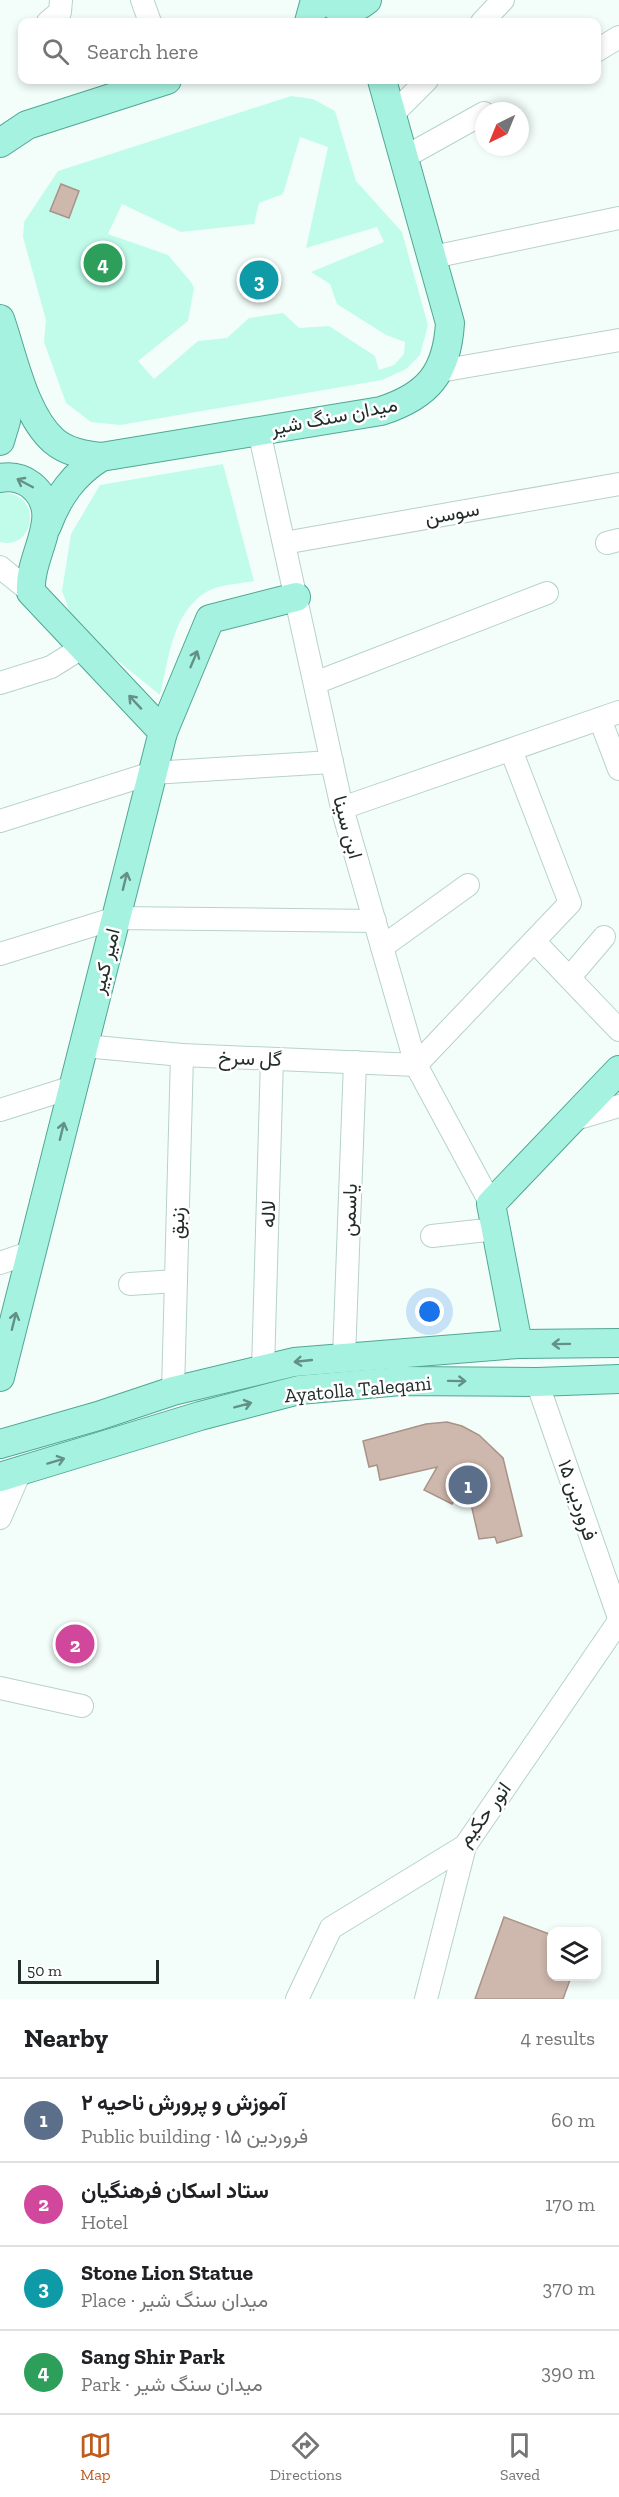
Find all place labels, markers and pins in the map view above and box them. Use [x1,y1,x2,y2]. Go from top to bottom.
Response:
pin: 4 [84,240,122,286]
pin: 3 [240,258,278,302]
pin: 1 [448,1462,488,1508]
pin: 2 [56,1622,94,1666]

